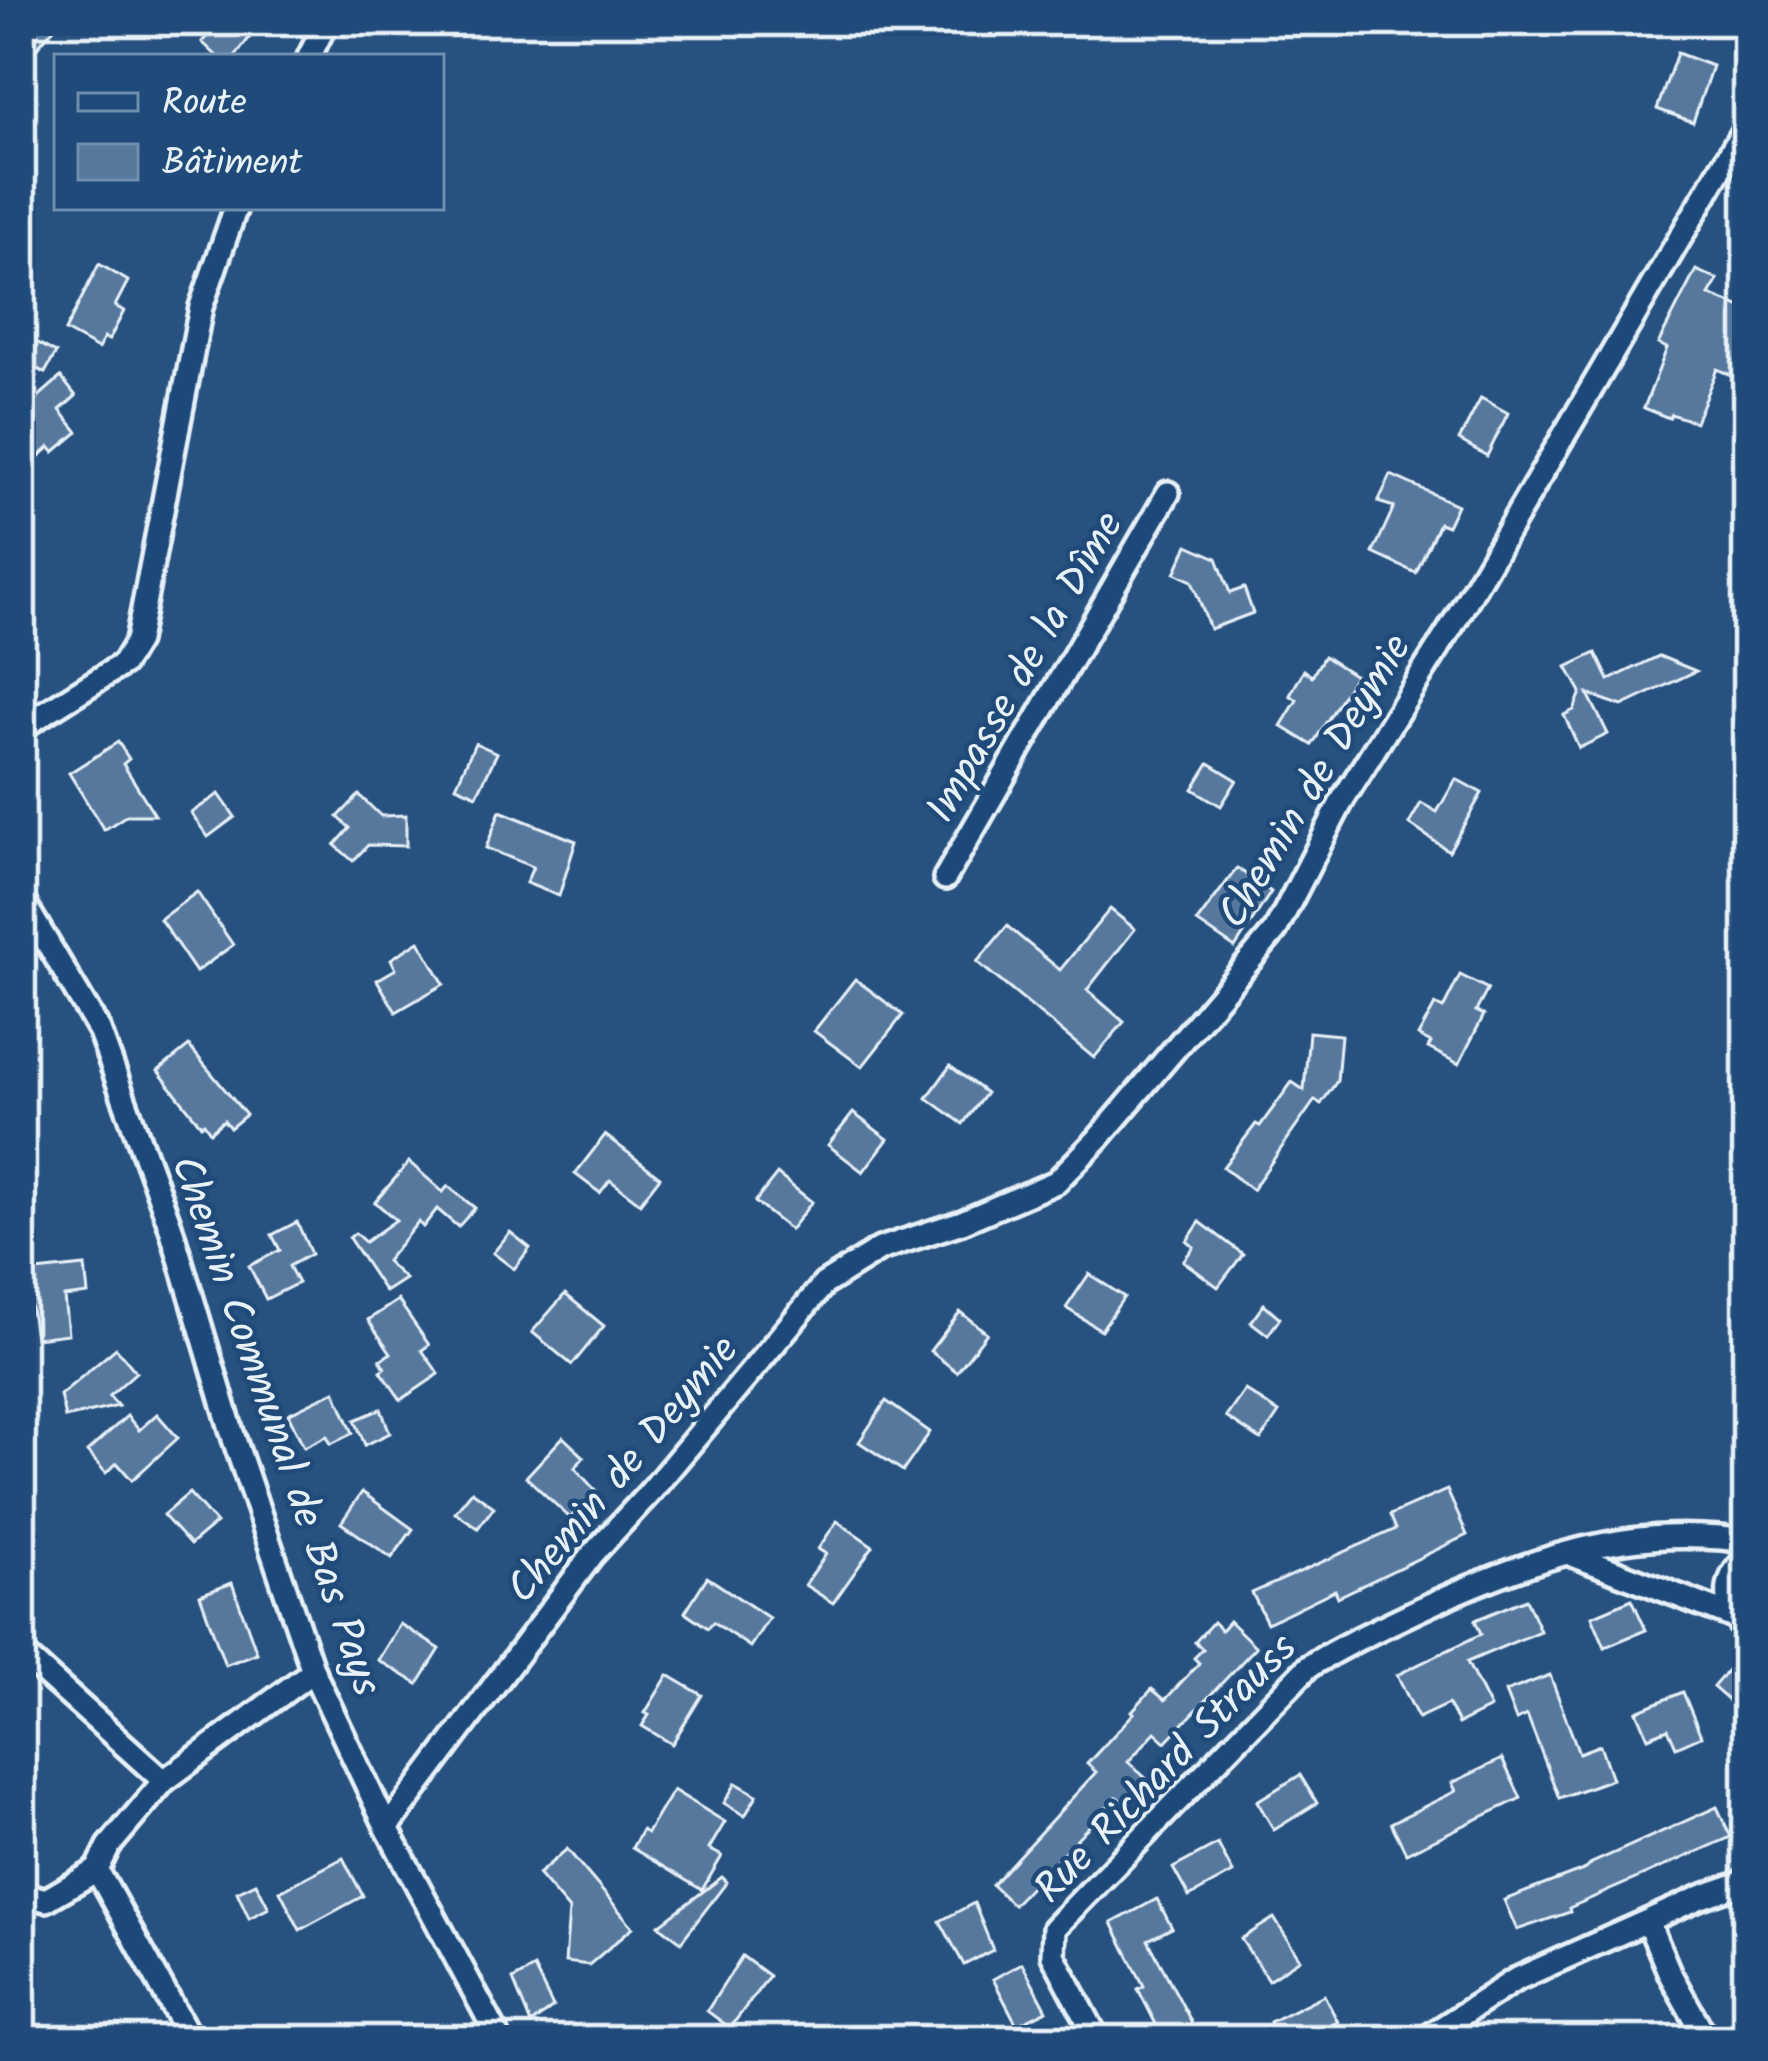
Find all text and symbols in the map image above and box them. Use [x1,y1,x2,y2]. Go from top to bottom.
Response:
legend [54,54,444,210]
text: Route [162,76,247,133]
text: Bâtiment [162,136,303,193]
street label: Impasse de la Dîme [909,499,1143,836]
street label: Chemin de Deymie [1201,621,1431,942]
street label: Chemin Communal de Bas Pays [151,1147,399,1706]
street label: Chemin de Deymie [491,1321,757,1620]
street label: Rue Richard Strauss [1019,1618,1314,1921]

